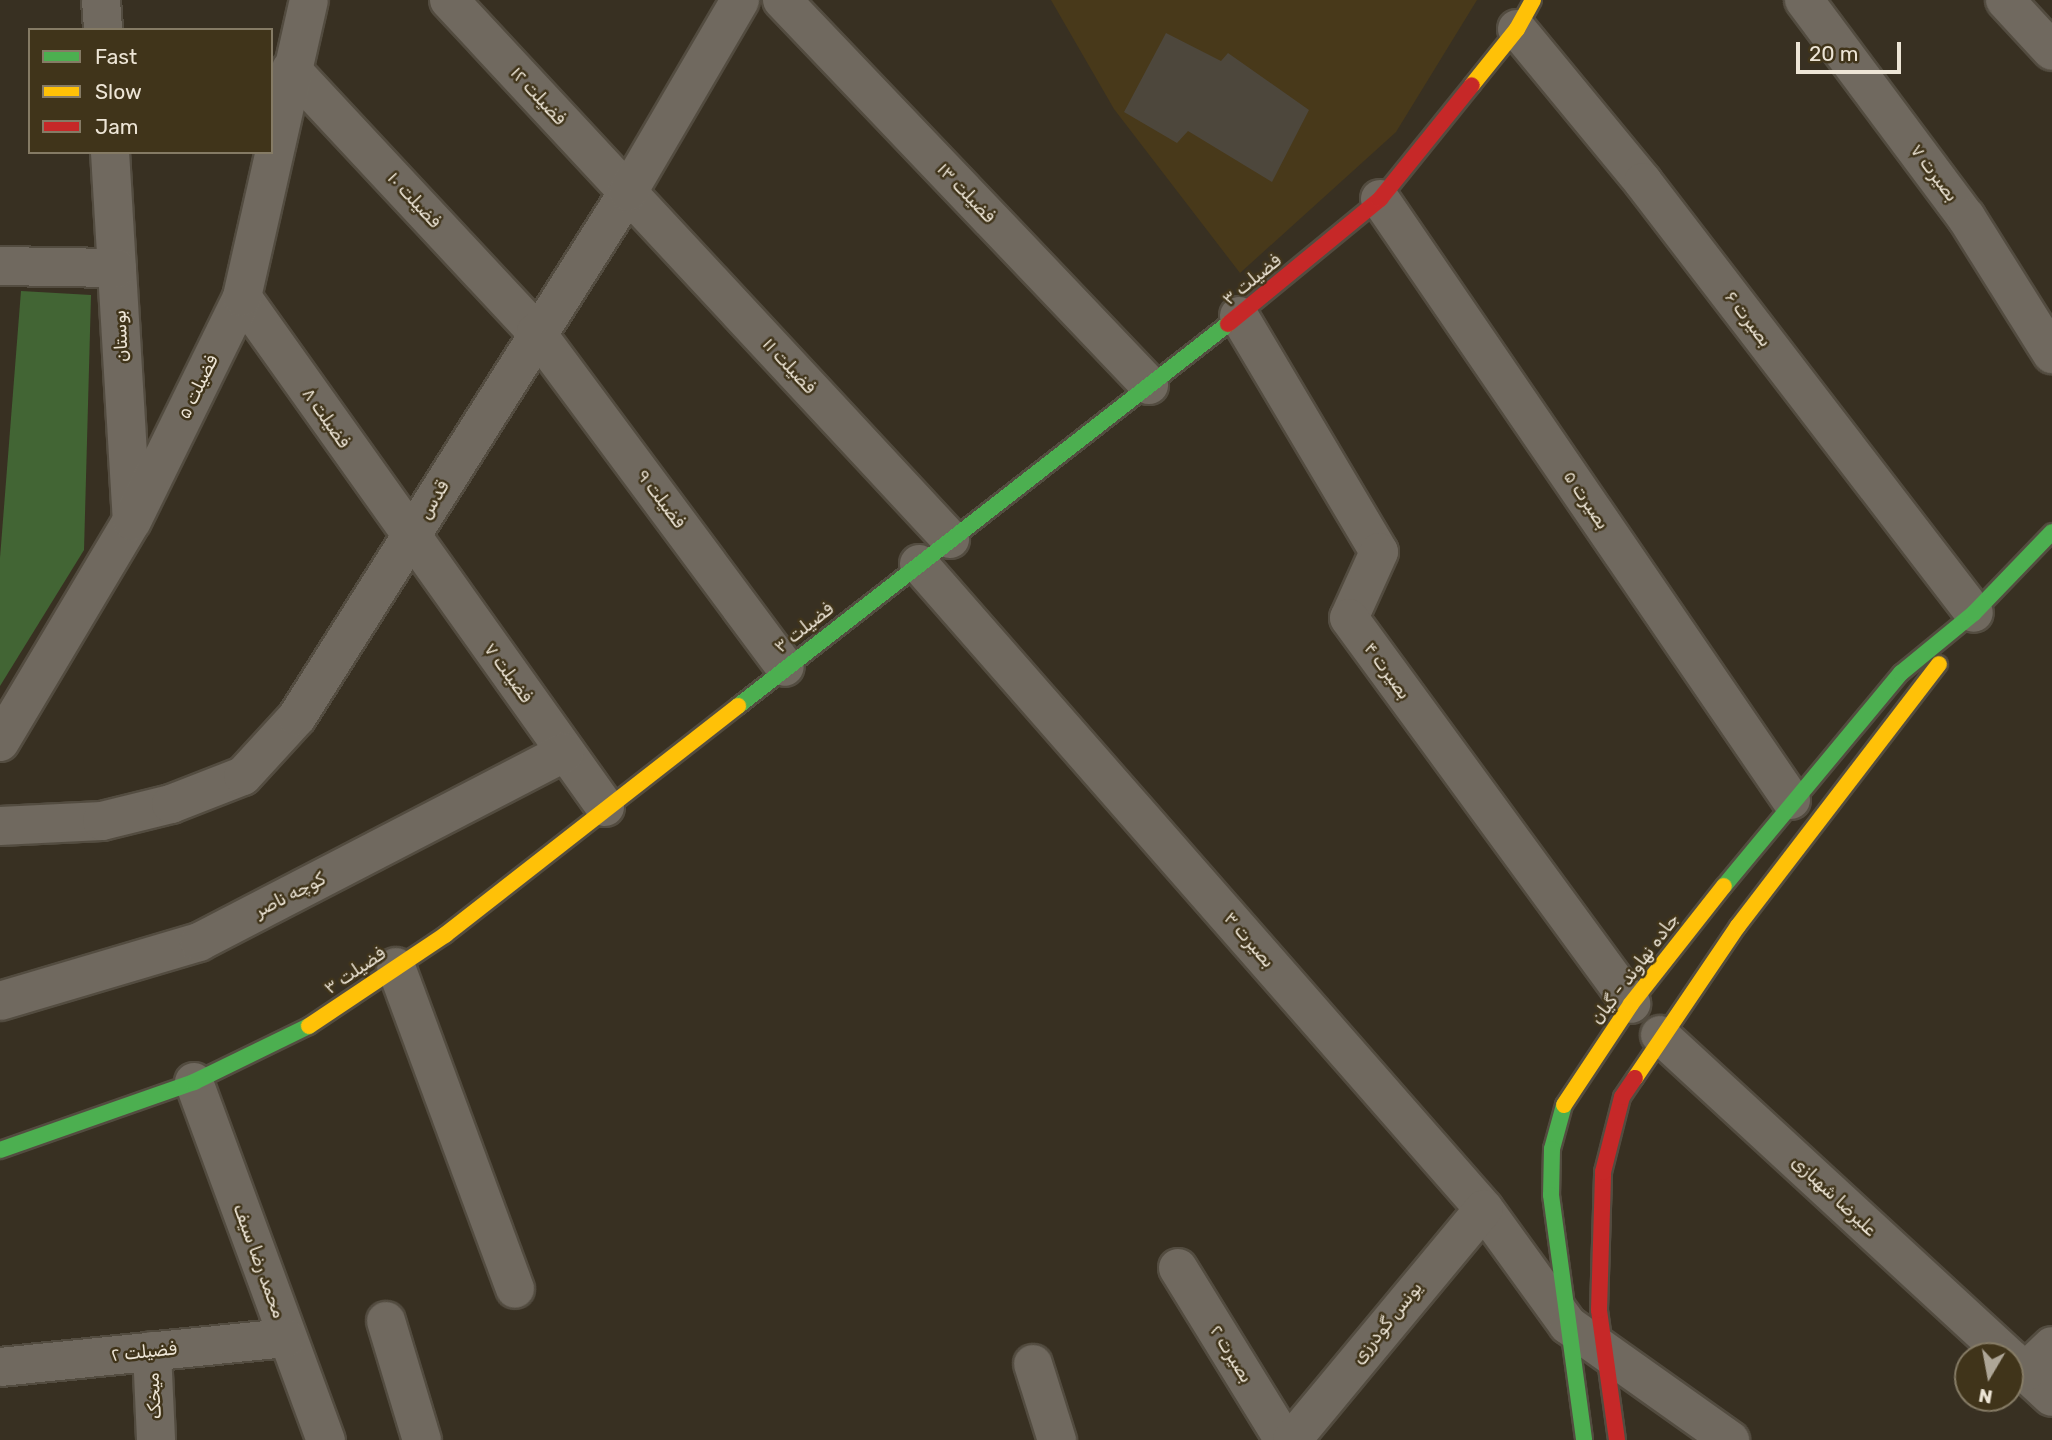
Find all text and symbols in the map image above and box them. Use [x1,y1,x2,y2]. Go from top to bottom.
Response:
legend [28,28,273,154]
scale bar [1800,28,1905,72]
text: 20 m [1809,41,1858,66]
text: Fast [95,44,137,69]
street label: فضیلت ۱۲ [506,62,570,130]
text: Slow [95,79,142,104]
text: Jam [95,114,139,139]
street label: بصیرت ۷ [1905,140,1963,206]
street label: فضیلت ۱۳ [932,159,1000,227]
street label: فضیلت ۱۰ [383,168,445,232]
street label: فضیلت ۳ [1218,250,1286,310]
street label: بصیرت ۶ [1720,287,1776,351]
street label: بوستان [109,309,133,363]
street label: فضیلت ۱۱ [758,334,820,398]
street label: فضیلت ۵ [173,351,223,423]
street label: فضیلت ۸ [297,384,355,452]
street label: فضیلت ۹ [632,465,690,533]
street label: بصیرت ۵ [1559,467,1613,533]
street label: قدس [414,477,454,523]
street label: فضیلت ۳ [770,598,838,658]
street label: بصیرت ۴ [1359,638,1415,704]
street label: فضیلت ۷ [479,639,537,707]
street label: کوچه ناصر [251,868,329,922]
street label: بصیرت ۳ [1219,908,1279,972]
street label: جاده نهاوند - گیان [1586,909,1684,1029]
street label: فضیلت ۳ [320,943,390,999]
street label: علیرضا شهبازی [1787,1151,1881,1241]
street label: محمد رضا سیف [228,1201,290,1321]
street label: یونس گودرزی [1347,1278,1427,1368]
street label: بصیرت ۲ [1205,1321,1257,1387]
street label: فضیلت ۲ [110,1338,178,1366]
north arrow [1954,1342,2024,1412]
street label: میخک [142,1372,166,1420]
text: N [1977,1384,1994,1409]

